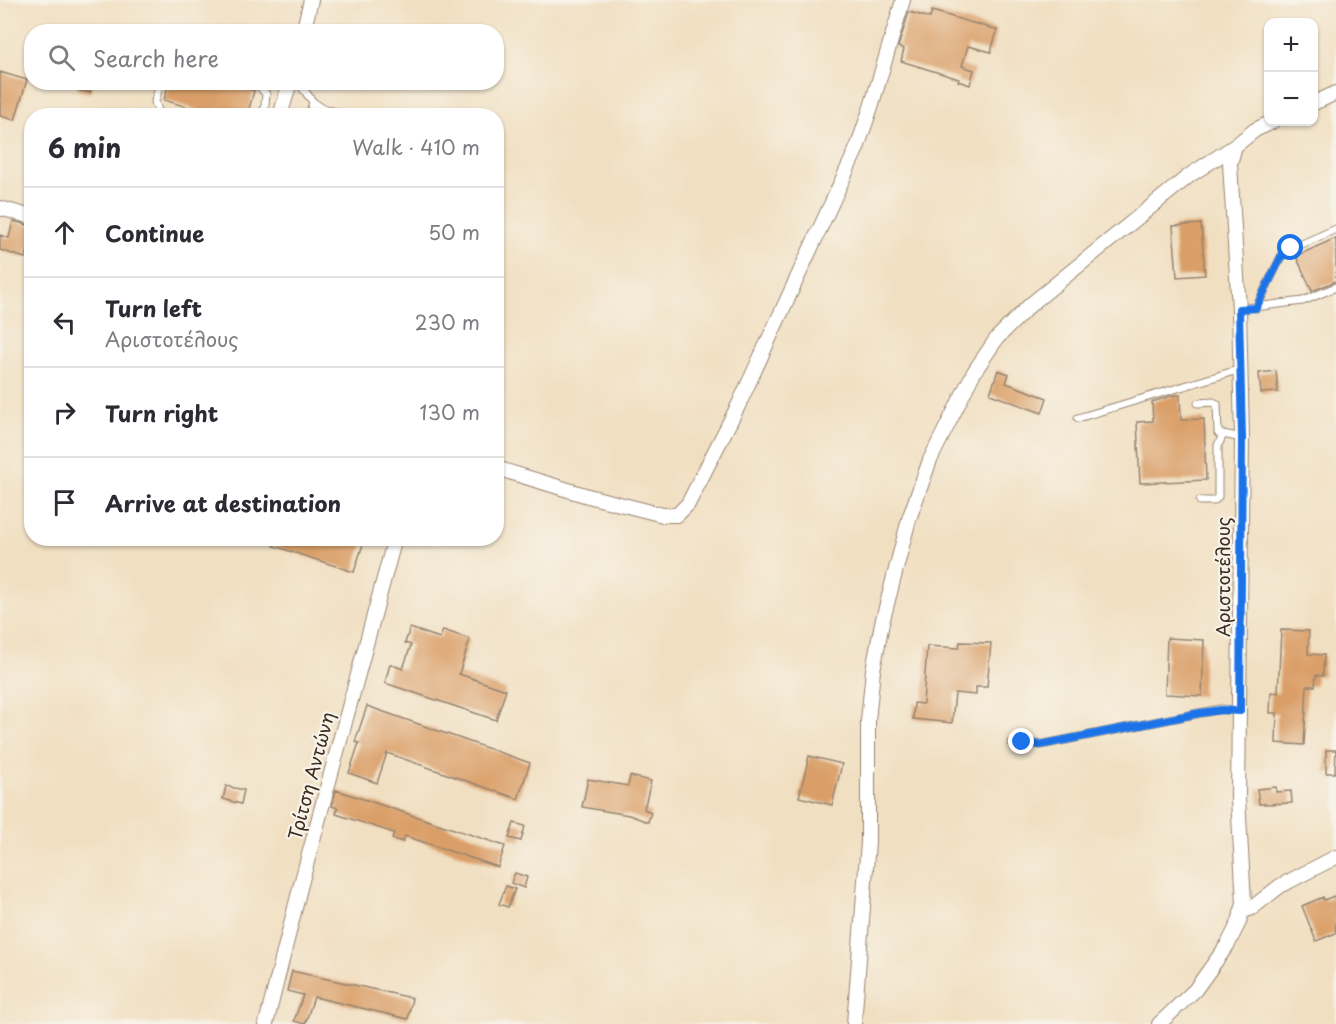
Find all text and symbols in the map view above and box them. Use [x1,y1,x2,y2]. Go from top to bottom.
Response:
map controls [1264,18,1318,126]
button: + [1264,18,1318,72]
search box [24,24,504,90]
icon: search [45,41,78,74]
text: Search here [93,41,219,74]
button: − [1264,72,1318,126]
text: 6 min [48,128,121,167]
text: Walk · 410 m [352,132,480,162]
icon: ahead [48,216,81,249]
text: Continue [105,216,204,249]
text: 50 m [428,217,480,247]
route start [1277,234,1303,260]
text: Turn left [105,291,202,324]
icon: left [48,306,81,339]
text: 230 m [415,307,480,337]
text: Αριστοτέλους [105,324,239,354]
icon: right [48,396,81,429]
text: Turn right [105,396,218,429]
text: 130 m [420,397,480,427]
icon: arrive [48,486,81,519]
text: Arrive at destination [105,486,341,519]
street label: Αριστοτέλους [1209,517,1236,637]
street label: Τρίτση Αντώνη [280,709,341,843]
route end [1008,728,1034,754]

